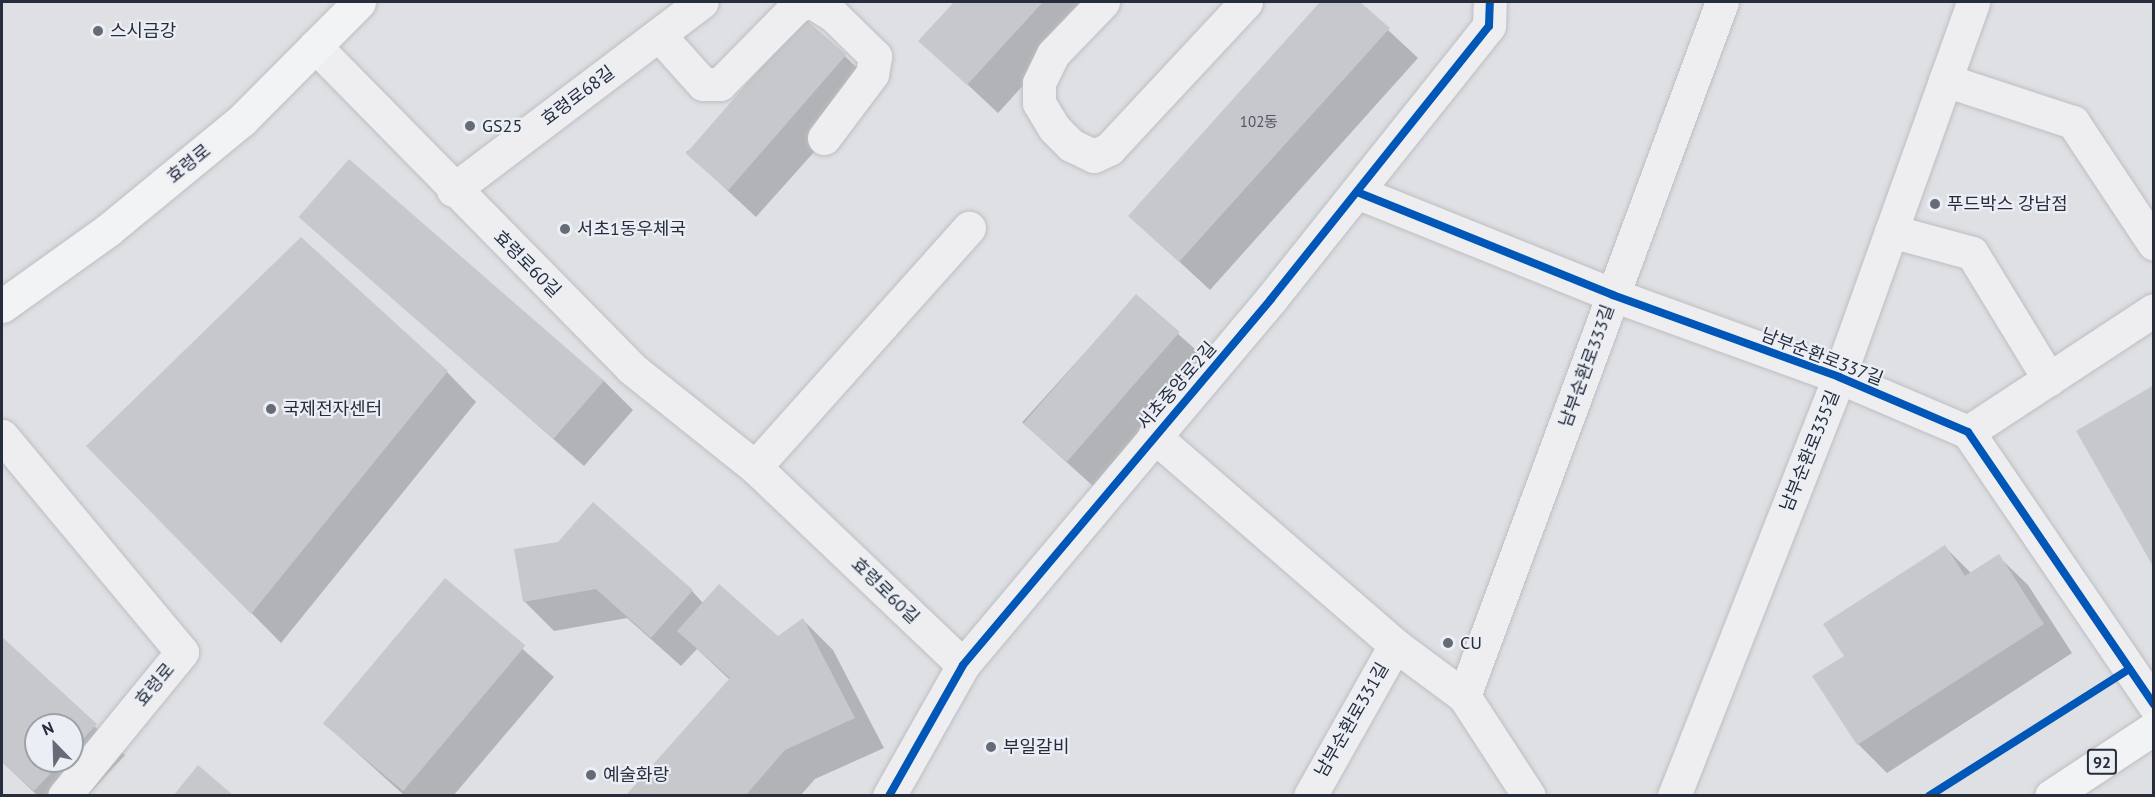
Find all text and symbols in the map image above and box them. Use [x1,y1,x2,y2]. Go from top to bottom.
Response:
place label: 스시금강 [110,20,176,42]
marker: 스시금강 [91,24,105,38]
street label: 효령로68길 [537,62,619,130]
house number: 102동 [1240,113,1278,131]
place label: GS25 [482,115,522,137]
marker: GS25 [463,119,477,133]
street label: 효령로 [163,140,215,188]
place label: 푸드박스 강남점 [1947,193,2068,215]
marker: 푸드박스 강남점 [1928,197,1942,211]
place label: 서초1동우체국 [577,218,686,240]
marker: 서초1동우체국 [558,222,572,236]
street label: 효령로60길 [489,226,565,302]
street label: 남부순환로333길 [1555,302,1619,430]
street label: 남부순환로337길 [1758,324,1886,390]
street label: 서초중앙로2길 [1133,338,1221,434]
street label: 남부순환로335길 [1776,387,1844,515]
place label: 국제전자센터 [283,398,382,420]
marker: 국제전자센터 [264,402,278,416]
street label: 효령로60길 [847,553,923,629]
place label: CU [1460,632,1482,654]
marker: CU [1441,636,1455,650]
street label: 효령로 [131,659,179,711]
street label: 남부순환로331길 [1310,659,1394,781]
north arrow [24,713,84,773]
text: N [39,717,56,740]
place label: 부일갈비 [1003,736,1069,758]
marker: 부일갈비 [984,740,998,754]
road number: 92 [2086,749,2118,775]
place label: 예술화랑 [603,764,669,786]
marker: 예술화랑 [584,768,598,782]

